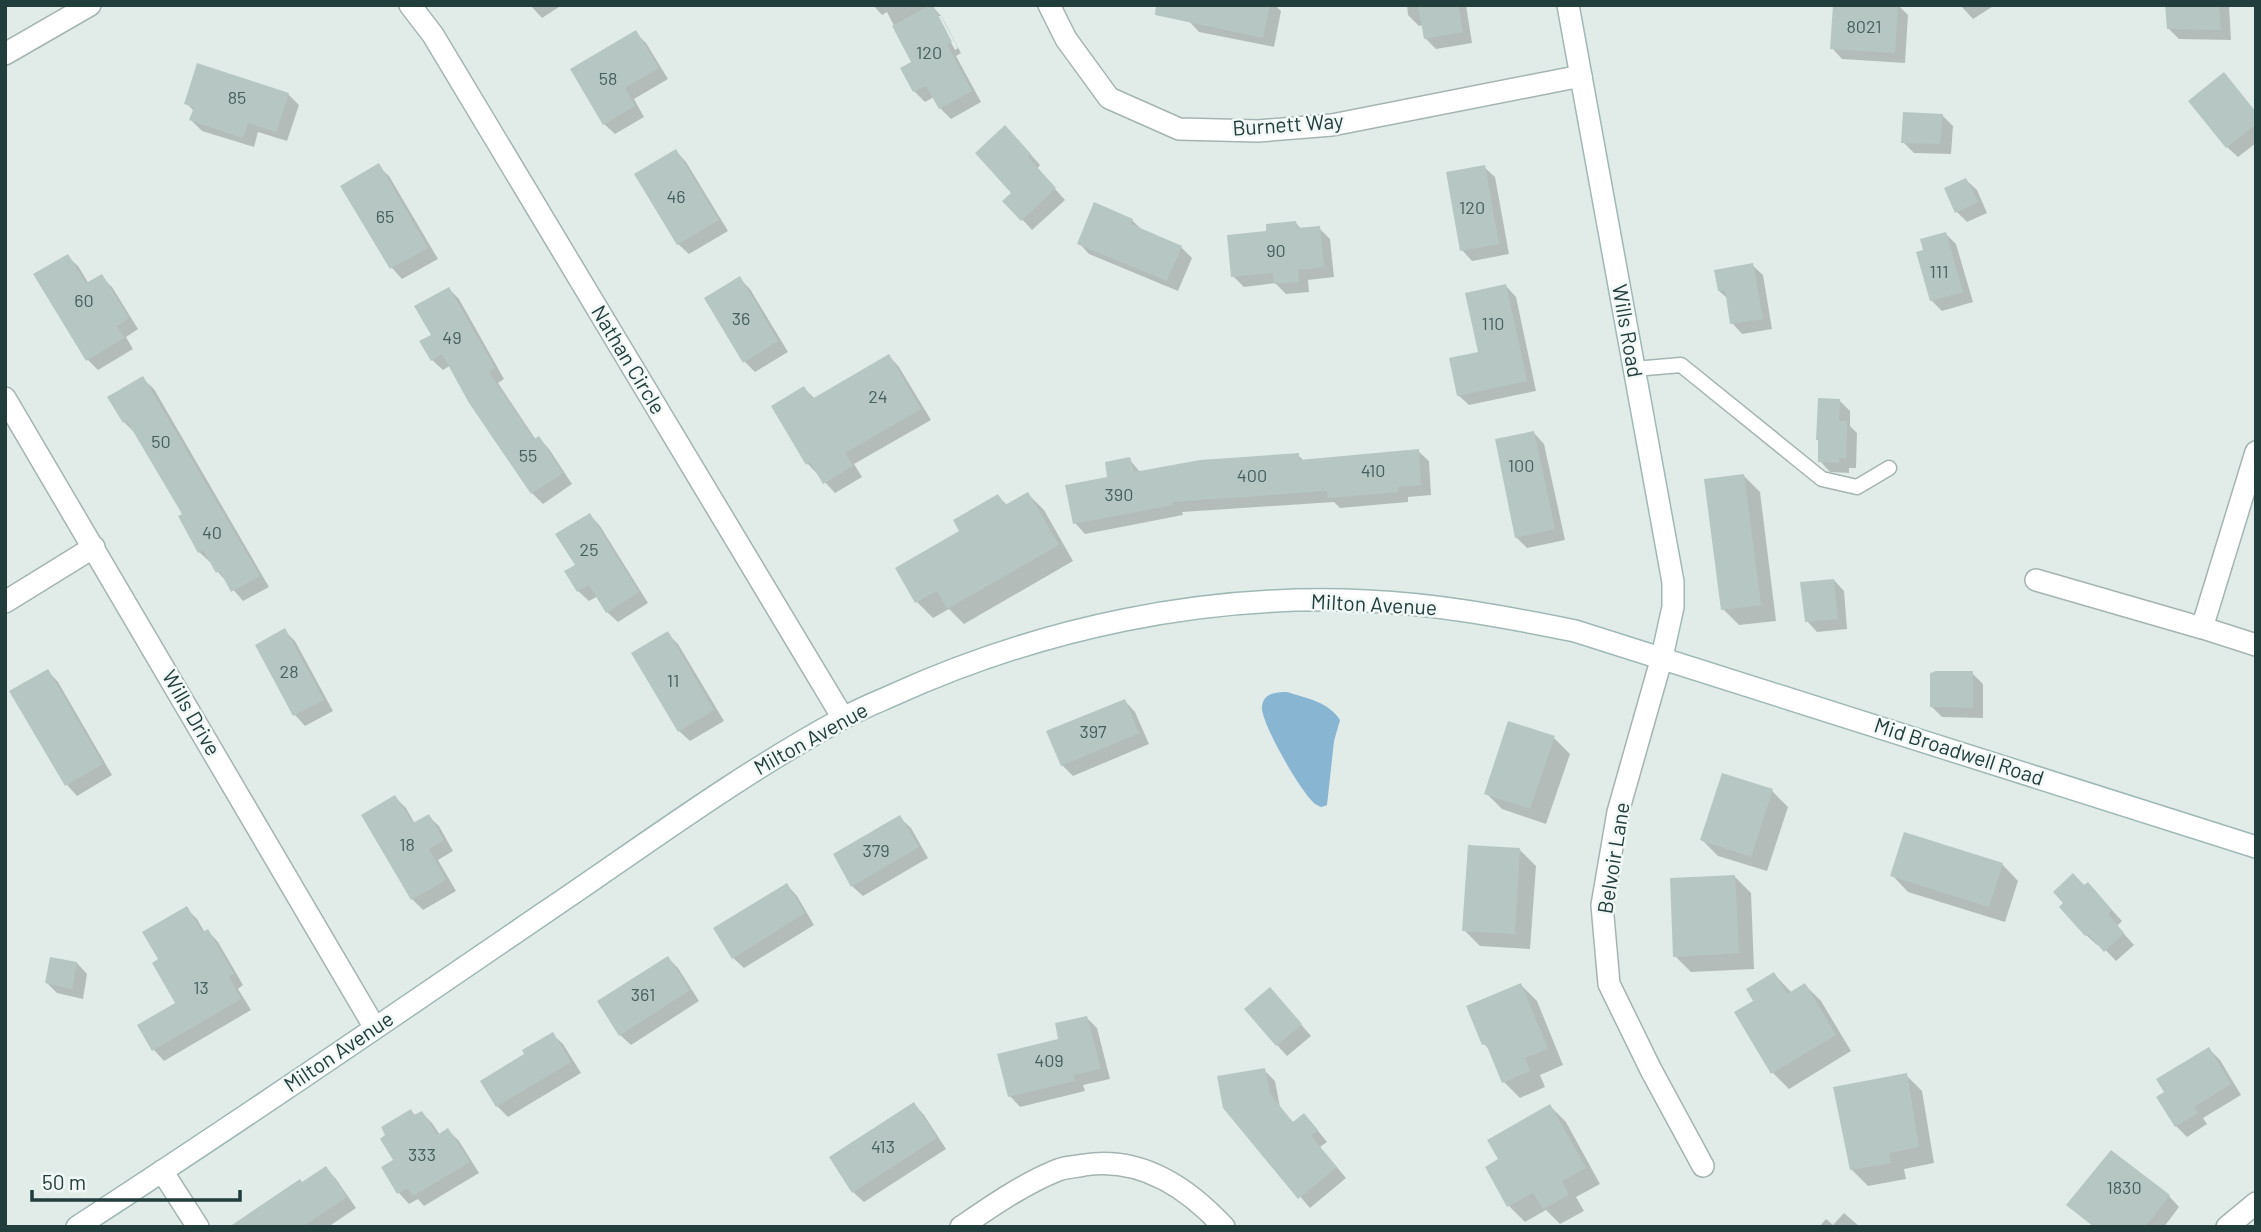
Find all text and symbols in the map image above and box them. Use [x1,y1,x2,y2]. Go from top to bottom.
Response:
house number: 8021 [1846,15,1882,37]
house number: 120 [916,41,942,63]
house number: 58 [599,67,617,89]
house number: 85 [228,86,246,108]
street label: Burnett Way [1232,107,1345,140]
house number: 46 [666,185,686,207]
house number: 120 [1459,196,1485,218]
house number: 65 [376,205,394,227]
house number: 90 [1266,239,1286,261]
house number: 111 [1929,260,1949,282]
street label: Wills Road [1608,282,1649,379]
house number: 60 [74,289,94,311]
street label: Nathan Circle [587,300,672,418]
house number: 36 [732,307,750,329]
house number: 110 [1482,312,1504,334]
house number: 49 [442,326,462,348]
house number: 24 [868,385,888,407]
house number: 50 [151,430,171,452]
house number: 55 [519,444,537,466]
house number: 100 [1508,454,1534,476]
house number: 410 [1361,459,1385,481]
house number: 400 [1237,464,1267,486]
house number: 390 [1105,483,1133,505]
house number: 40 [202,521,222,543]
house number: 25 [580,538,598,560]
street label: Milton Avenue [1310,588,1438,619]
house number: 28 [279,660,299,682]
street label: Wills Drive [158,665,227,759]
house number: 11 [667,669,679,691]
street label: Milton Avenue [749,696,872,779]
street label: Mid Broadwell Road [1872,711,2047,790]
house number: 397 [1079,720,1107,742]
street label: Belvoir Lane [1591,800,1634,915]
house number: 18 [399,833,415,855]
house number: 379 [862,839,890,861]
house number: 13 [193,976,209,998]
house number: 361 [631,983,655,1005]
street label: Milton Avenue [279,1005,397,1096]
house number: 409 [1034,1049,1064,1071]
house number: 413 [871,1135,895,1157]
house number: 333 [408,1143,436,1165]
scale bar [32,1158,240,1202]
text: 50 m [42,1169,86,1194]
house number: 1830 [2106,1176,2142,1198]

